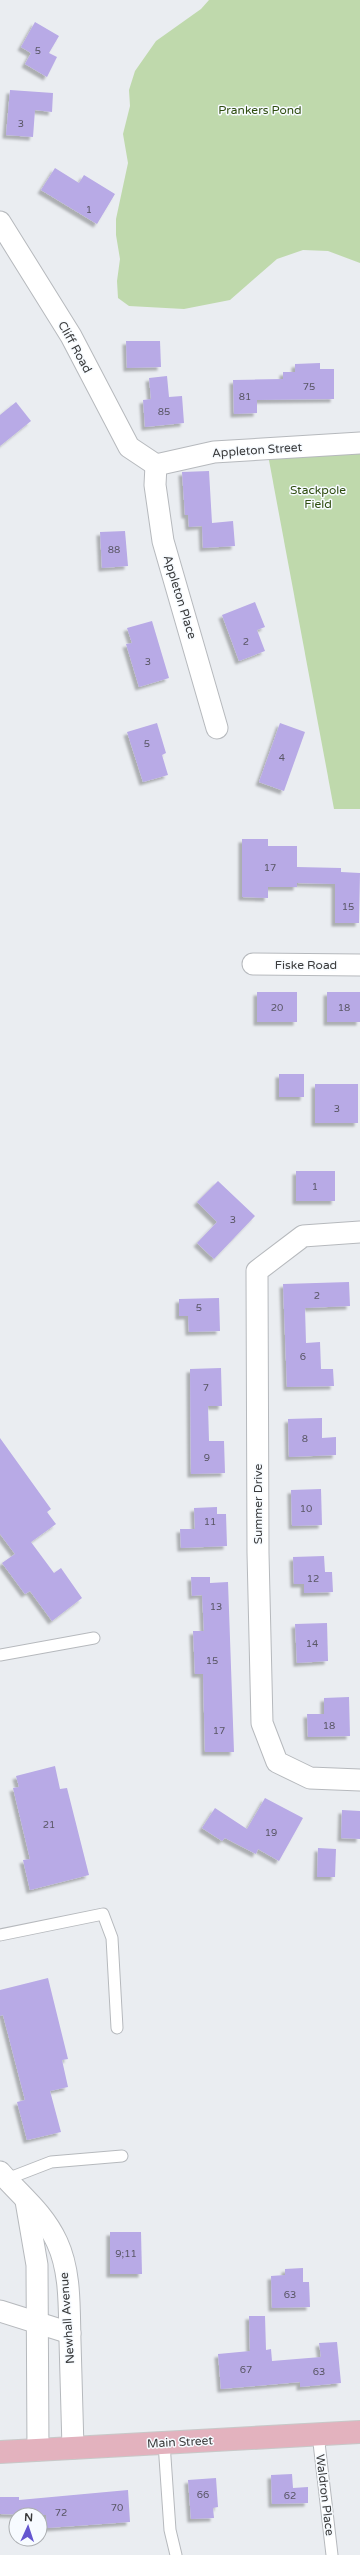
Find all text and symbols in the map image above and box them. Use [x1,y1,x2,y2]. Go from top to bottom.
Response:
house number: 5 [35,45,41,57]
park label: Prankers Pond [218,103,302,117]
house number: 3 [18,118,24,130]
house number: 1 [86,204,92,216]
street label: Cliff Road [55,319,95,375]
house number: 75 [303,381,315,393]
house number: 81 [239,391,251,403]
house number: 85 [158,406,170,418]
street label: Appleton Street [211,440,303,460]
park label: Stackpole Field [290,483,346,511]
house number: 88 [108,544,120,556]
street label: Appleton Place [161,553,199,641]
house number: 2 [243,636,249,648]
house number: 3 [145,656,151,668]
house number: 5 [144,738,150,750]
house number: 4 [279,752,285,764]
house number: 17 [264,862,276,874]
house number: 15 [342,901,354,913]
street label: Fiske Road [275,958,337,972]
house number: 20 [271,1002,283,1014]
house number: 18 [338,1002,350,1014]
house number: 3 [334,1103,340,1115]
house number: 1 [312,1181,318,1193]
house number: 3 [230,1214,236,1226]
house number: 2 [314,1290,320,1302]
house number: 5 [196,1302,202,1314]
house number: 6 [300,1351,306,1363]
house number: 7 [203,1382,209,1394]
house number: 8 [302,1433,308,1445]
house number: 9 [204,1452,210,1464]
street label: Summer Drive [251,1463,265,1544]
house number: 10 [300,1503,312,1515]
house number: 11 [204,1516,216,1528]
house number: 12 [307,1573,319,1585]
house number: 13 [210,1601,222,1613]
house number: 14 [306,1638,318,1650]
house number: 15 [206,1655,218,1667]
house number: 18 [323,1720,335,1732]
house number: 17 [213,1725,225,1737]
house number: 21 [43,1819,55,1831]
house number: 19 [265,1827,277,1839]
house number: 9;11 [115,2248,137,2260]
street label: Newhall Avenue [57,2272,77,2364]
house number: 63 [284,2289,296,2301]
house number: 67 [240,2364,252,2376]
house number: 63 [313,2366,325,2378]
street label: Main Street [147,2433,214,2451]
street label: Waldron Place [313,2453,337,2537]
house number: 66 [197,2489,209,2501]
house number: 62 [284,2490,296,2502]
house number: 70 [111,2502,123,2514]
north arrow [8,2507,48,2547]
house number: 72 [55,2507,67,2519]
text: N [24,2511,33,2524]

